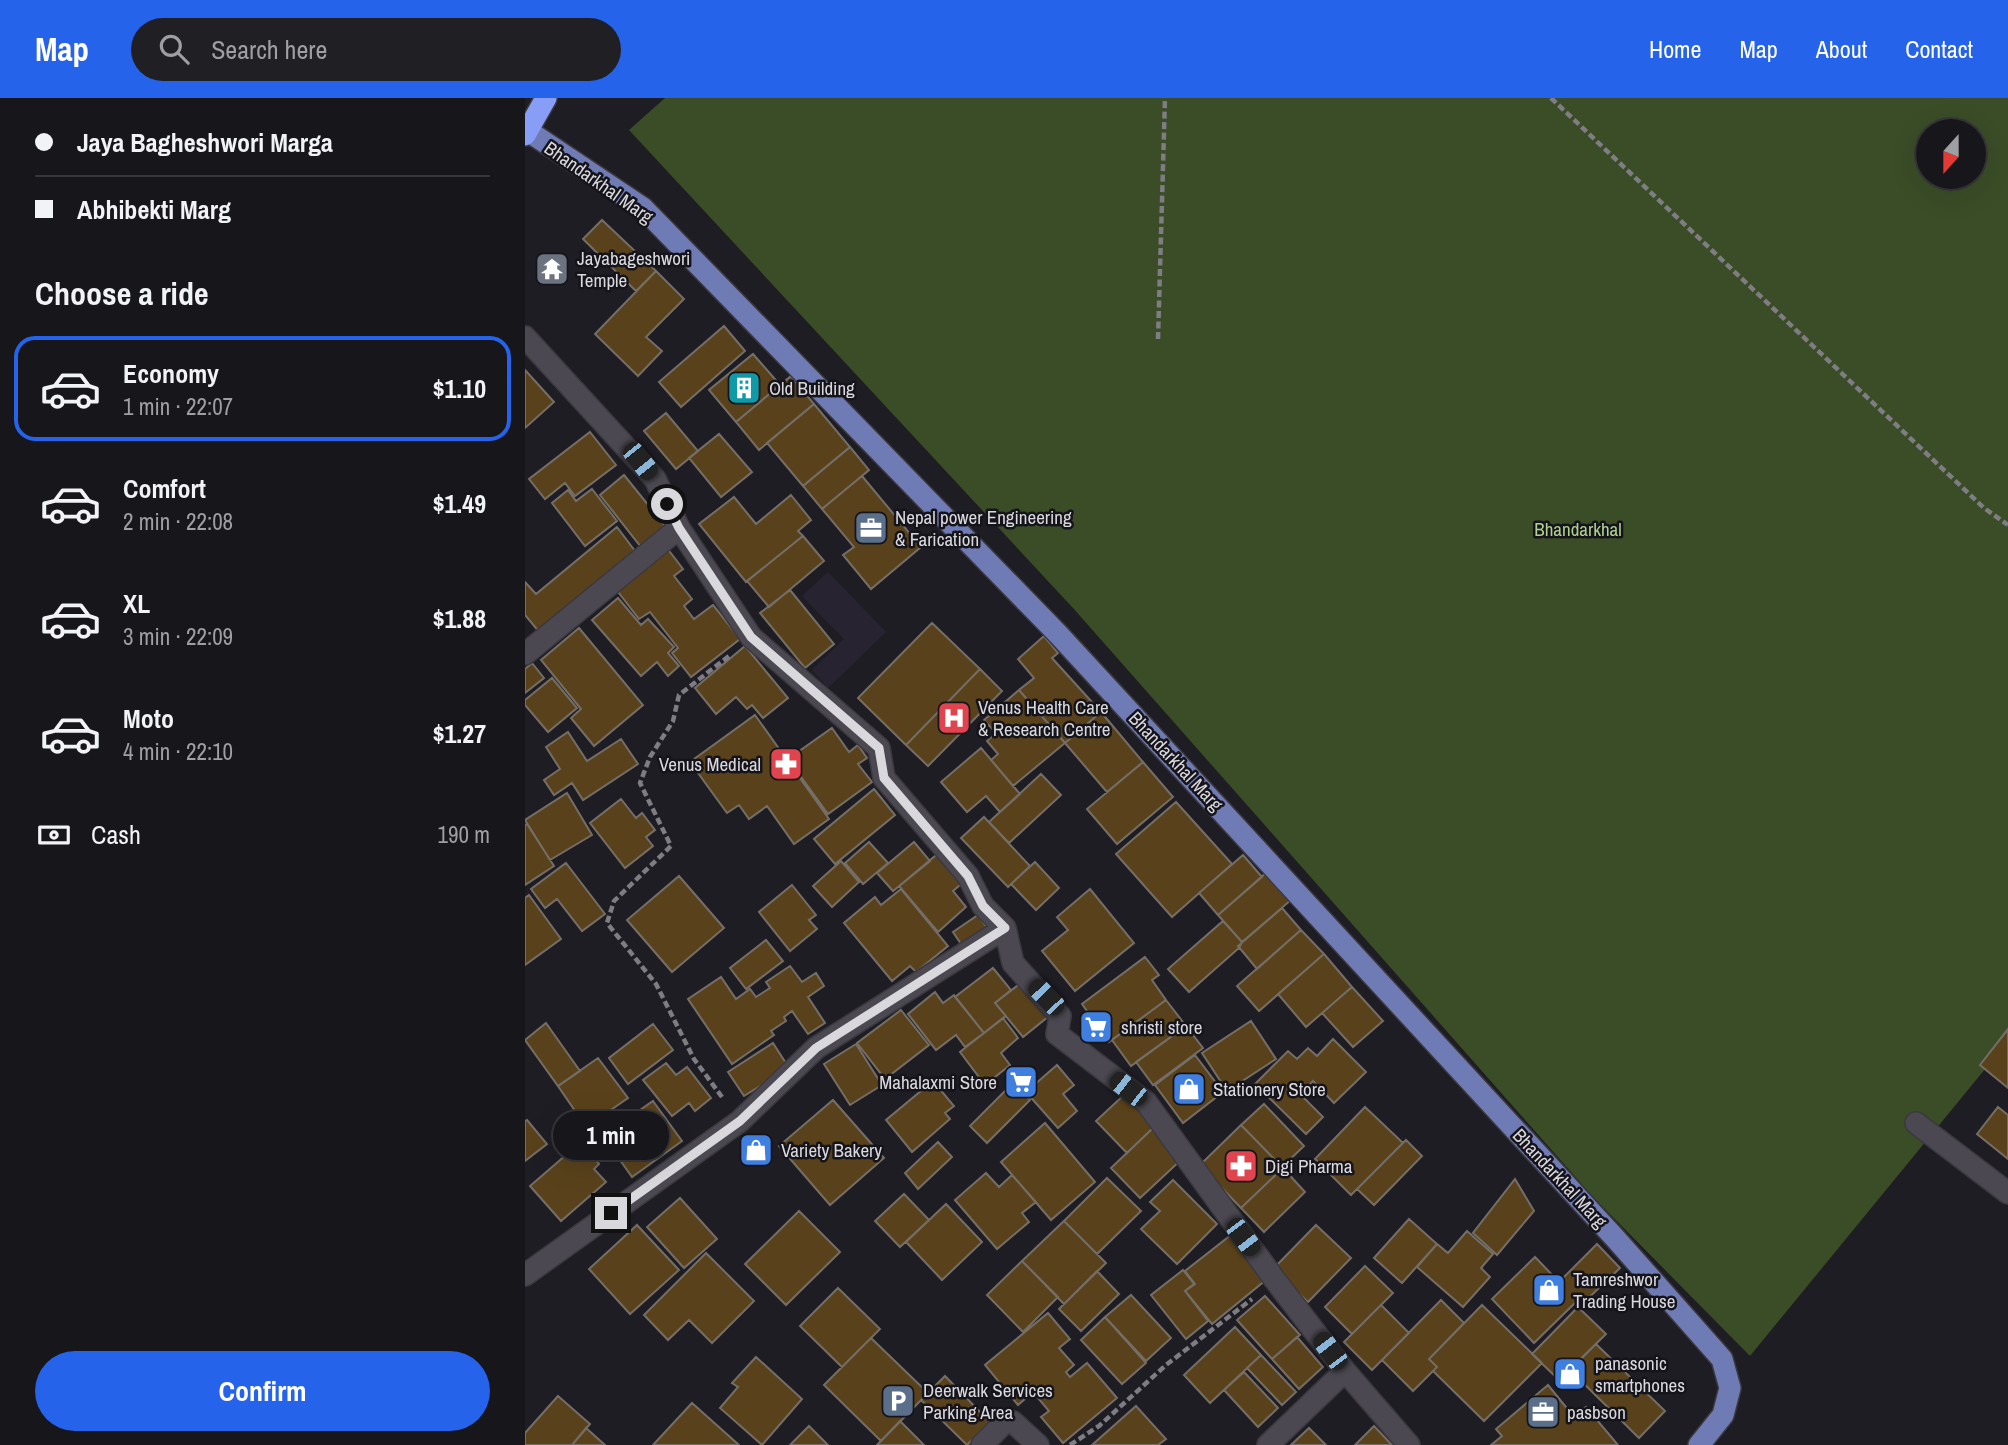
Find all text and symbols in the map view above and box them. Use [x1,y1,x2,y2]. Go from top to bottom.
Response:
search box [131,18,621,81]
text: Map [35,27,89,71]
icon: search [155,30,193,68]
text: Search here [211,32,327,67]
text: Home [1649,33,1701,65]
text: Map [1739,33,1778,65]
text: About [1816,33,1867,65]
text: Contact [1905,33,1973,65]
north arrow [1916,119,1986,189]
map controls [1916,119,1986,189]
text: Jaya Bagheshwori Marga [77,125,333,160]
street label: Bhandarkhal Marg [539,135,659,229]
text: Abhibekti Marg [77,192,231,227]
place label: Jayabageshwori Temple [577,245,690,293]
temple icon: Jayabageshwori Temple [533,250,571,288]
text: Choose a ride [35,272,209,315]
text: Economy [123,356,219,391]
icon: car [39,357,102,420]
building icon: Old Building [725,369,763,407]
text: $1.10 [433,371,486,406]
place label: Old Building [769,375,855,401]
text: 1 min · 22:07 [123,391,233,422]
car [619,438,662,484]
text: Comfort [123,471,206,506]
icon: car [39,472,102,535]
text: $1.49 [433,486,486,521]
route start [651,488,683,520]
place label: Nepal power Engineering & Farication [895,504,1072,552]
text: 2 min · 22:08 [123,506,233,537]
office icon: Nepal power Engineering & Farication [852,509,890,547]
park label: Bhandarkhal [1534,516,1622,542]
text: XL [123,586,150,621]
icon: car [39,587,102,650]
text: $1.88 [433,601,486,636]
text: 3 min · 22:09 [123,621,233,652]
place label: Venus Health Care & Research Centre [978,694,1111,742]
hospital icon: Venus Health Care & Research Centre [935,699,973,737]
text: Moto [123,701,174,736]
icon: car [39,702,102,765]
street label: Bhandarkhal Marg [1123,706,1229,817]
text: $1.27 [433,716,486,751]
text: 4 min · 22:10 [123,736,233,767]
pharmacy icon: Venus Medical [767,745,805,783]
place label: Venus Medical [659,751,761,777]
icon: cash [35,816,73,854]
text: Cash [91,817,141,852]
text: 190 m [438,819,490,850]
car [1024,975,1069,1019]
supermarket icon: shristi store [1077,1008,1115,1046]
place label: shristi store [1121,1014,1202,1040]
supermarket icon: Mahalaxmi Store [1002,1063,1040,1101]
car [1105,1068,1152,1110]
place label: Mahalaxmi Store [879,1069,997,1095]
shop icon: Stationery Store [1170,1070,1208,1108]
place label: Stationery Store [1213,1076,1326,1102]
callout: 1 min [553,1112,669,1160]
text: 1 min [586,1120,636,1151]
street label: Bhandarkhal Marg [1507,1123,1613,1234]
shop icon: Variety Bakery [737,1131,775,1169]
place label: Variety Bakery [781,1137,882,1163]
pharmacy icon: Digi Pharma [1222,1147,1260,1185]
place label: Digi Pharma [1265,1153,1353,1179]
route end [595,1197,627,1229]
car [1222,1214,1265,1260]
place label: Tamreshwor Trading House [1573,1266,1676,1314]
shop icon: Tamreshwor Trading House [1530,1271,1568,1309]
car [1309,1328,1352,1374]
place label: panasonic smartphones [1595,1350,1685,1398]
button: Confirm [35,1351,490,1431]
shop icon: panasonic smartphones [1551,1355,1589,1393]
place label: Deerwalk Services Parking Area [923,1377,1053,1425]
parking icon: Deerwalk Services Parking Area [879,1382,917,1420]
office icon: pasbson [1524,1393,1562,1431]
place label: pasbson [1567,1399,1626,1425]

